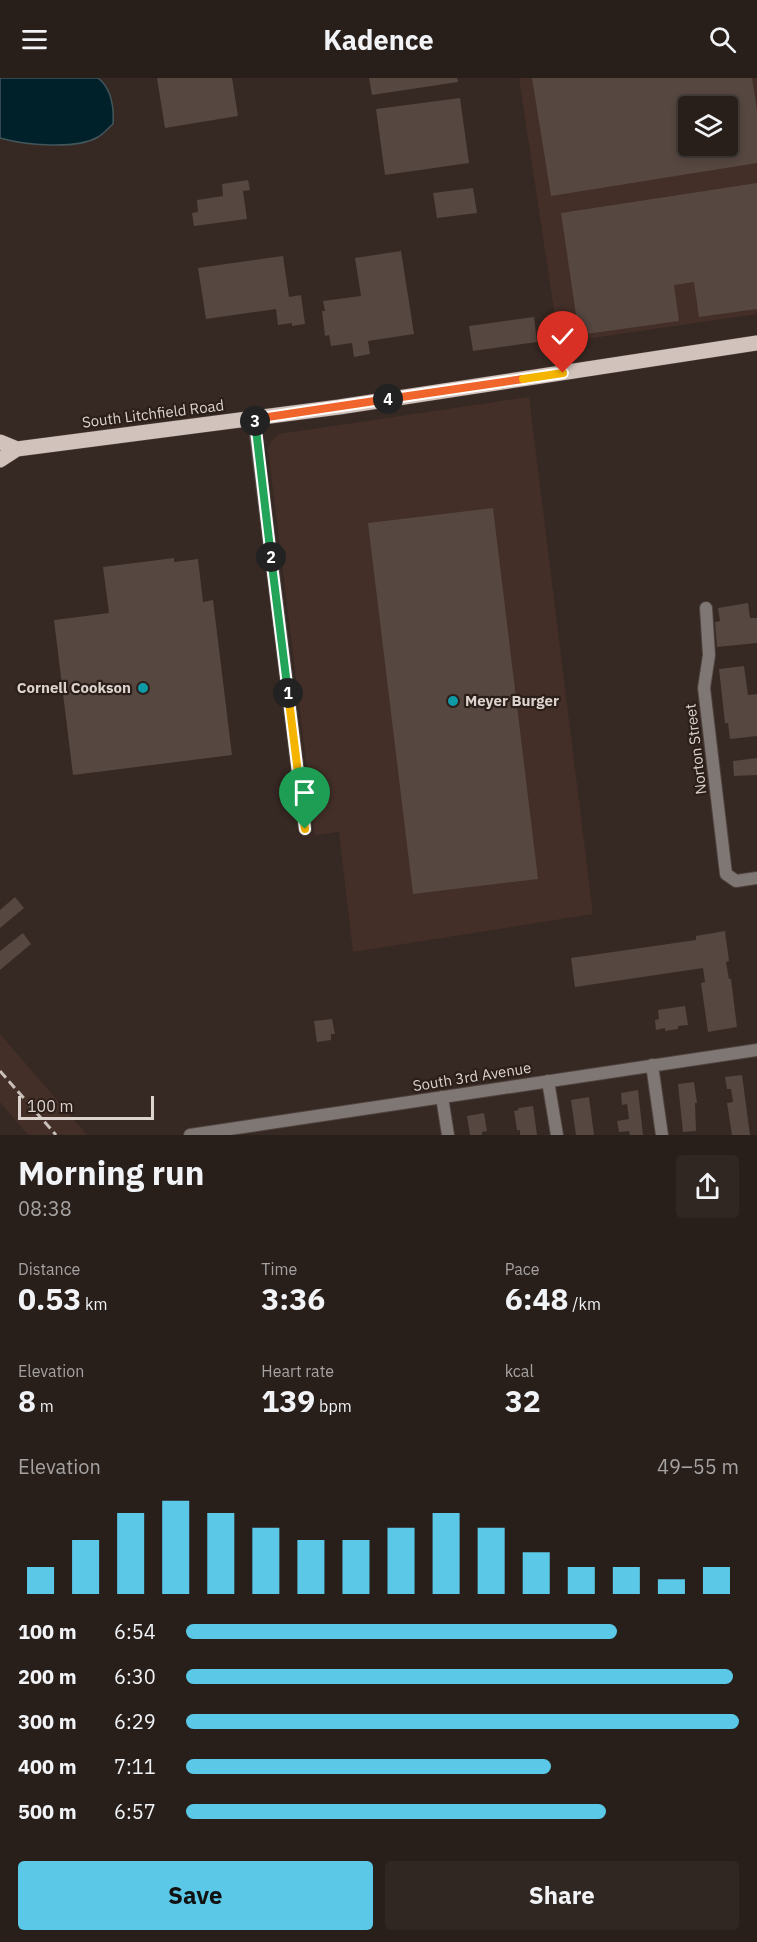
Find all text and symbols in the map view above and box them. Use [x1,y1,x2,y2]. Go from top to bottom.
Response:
text: Kadence [323,22,434,57]
icon: menu [18,23,51,56]
icon: search [706,23,739,56]
map controls [678,96,738,156]
button: layers [678,96,738,156]
pin [537,311,588,373]
icon: check [546,320,579,353]
pin: 4 [373,384,403,414]
text: 4 [383,389,393,409]
street label: South Litchfield Road [81,395,225,432]
pin: 3 [240,406,270,436]
text: 3 [250,411,260,431]
pin: 2 [256,542,286,572]
text: 2 [266,547,276,567]
place label: Cornell Cookson [17,678,131,697]
pin: 1 [273,678,303,708]
marker: Cornell Cookson [136,681,150,695]
text: 1 [283,683,293,703]
place label: Meyer Burger [465,691,559,710]
marker: Meyer Burger [446,694,460,708]
street label: Norton Street [681,703,711,796]
pin [279,767,330,829]
icon: arrive [288,776,321,809]
street label: South 3rd Avenue [411,1058,533,1095]
scale bar [18,1093,154,1120]
text: 100 m [27,1096,74,1116]
text: Morning run [18,1151,204,1194]
button: share [676,1155,739,1218]
text: 08:38 [18,1195,72,1222]
text: Distance [18,1259,80,1279]
text: Time [261,1259,297,1279]
text: Pace [505,1259,539,1279]
text: 0.53 [18,1279,81,1318]
text: 3:36 [261,1279,325,1318]
text: 6:48 [505,1279,569,1318]
text: km [81,1294,108,1314]
text: /km [569,1294,601,1314]
text: Elevation [18,1361,84,1381]
text: Heart rate [261,1361,334,1381]
text: kcal [505,1361,534,1381]
text: 8 [18,1381,36,1420]
text: 139 [261,1381,315,1420]
text: 32 [505,1381,541,1420]
text: m [36,1396,54,1416]
text: bpm [315,1396,352,1416]
text: Elevation [18,1453,101,1480]
text: 49–55 m [657,1453,739,1480]
text: 100 m [18,1618,77,1645]
text: 6:54 [114,1618,156,1645]
text: 200 m [18,1663,77,1690]
text: 6:30 [114,1663,156,1690]
text: 300 m [18,1708,77,1735]
text: 6:29 [114,1708,156,1735]
text: 400 m [18,1753,77,1780]
text: 7:11 [114,1753,156,1780]
text: 500 m [18,1798,77,1825]
text: 6:57 [114,1798,156,1825]
button: Save [18,1861,373,1930]
button: Share [385,1861,739,1930]

